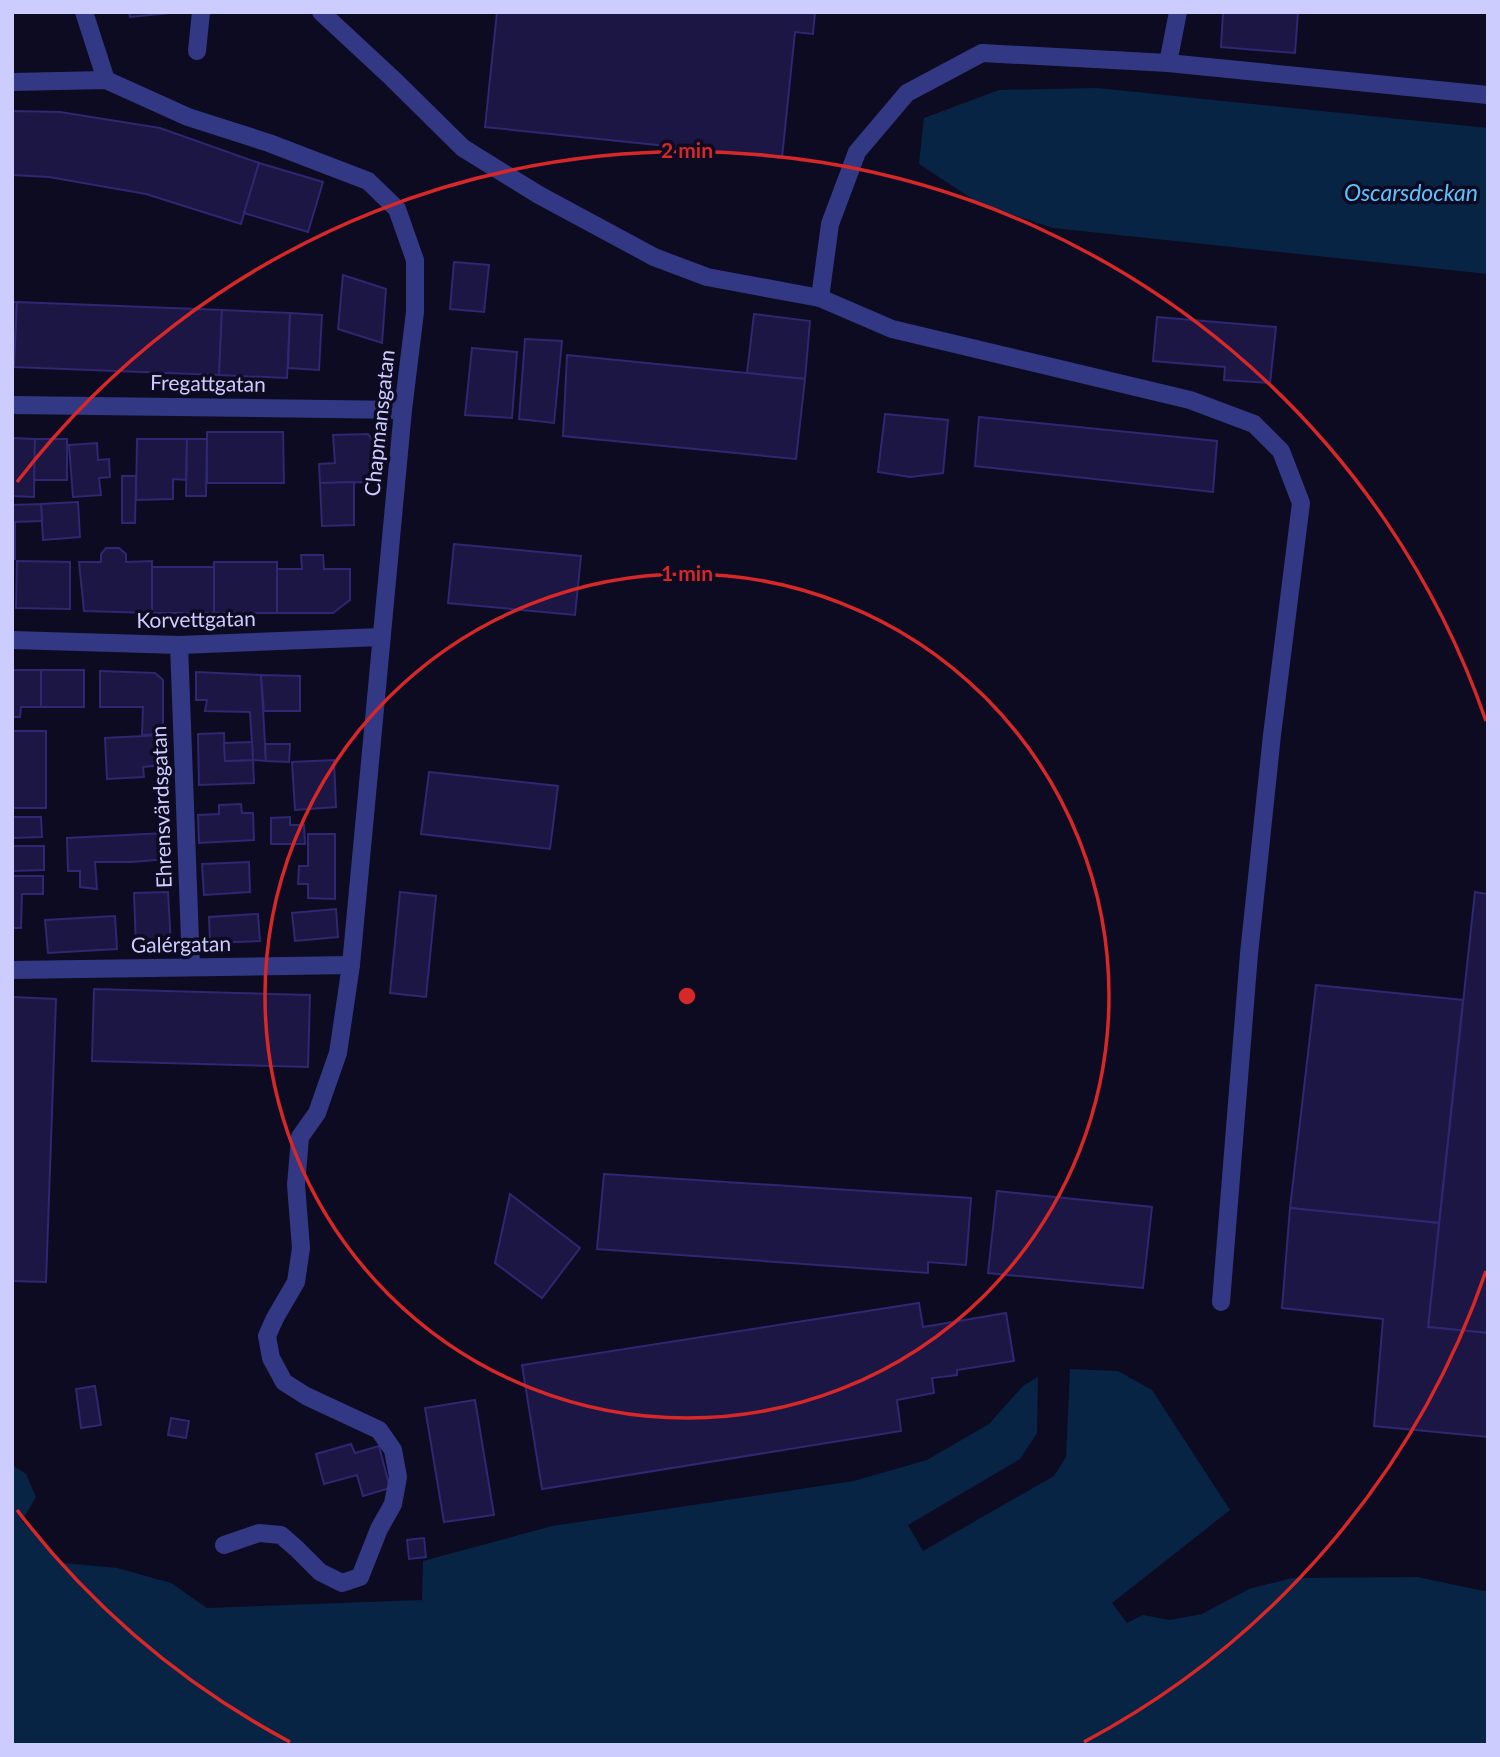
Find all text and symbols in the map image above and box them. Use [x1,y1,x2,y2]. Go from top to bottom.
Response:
text: 2 min [661,137,713,162]
water label: Oscarsdockan [1344,178,1478,206]
street label: Chapmansgatan [358,348,399,497]
street label: Fregattgatan [150,369,266,396]
text: 1 min [661,560,713,585]
street label: Korvettgatan [136,605,256,632]
street label: Ehrensvärdsgatan [145,725,176,889]
street label: Galérgatan [131,930,231,957]
centre of rings [675,984,699,1008]

